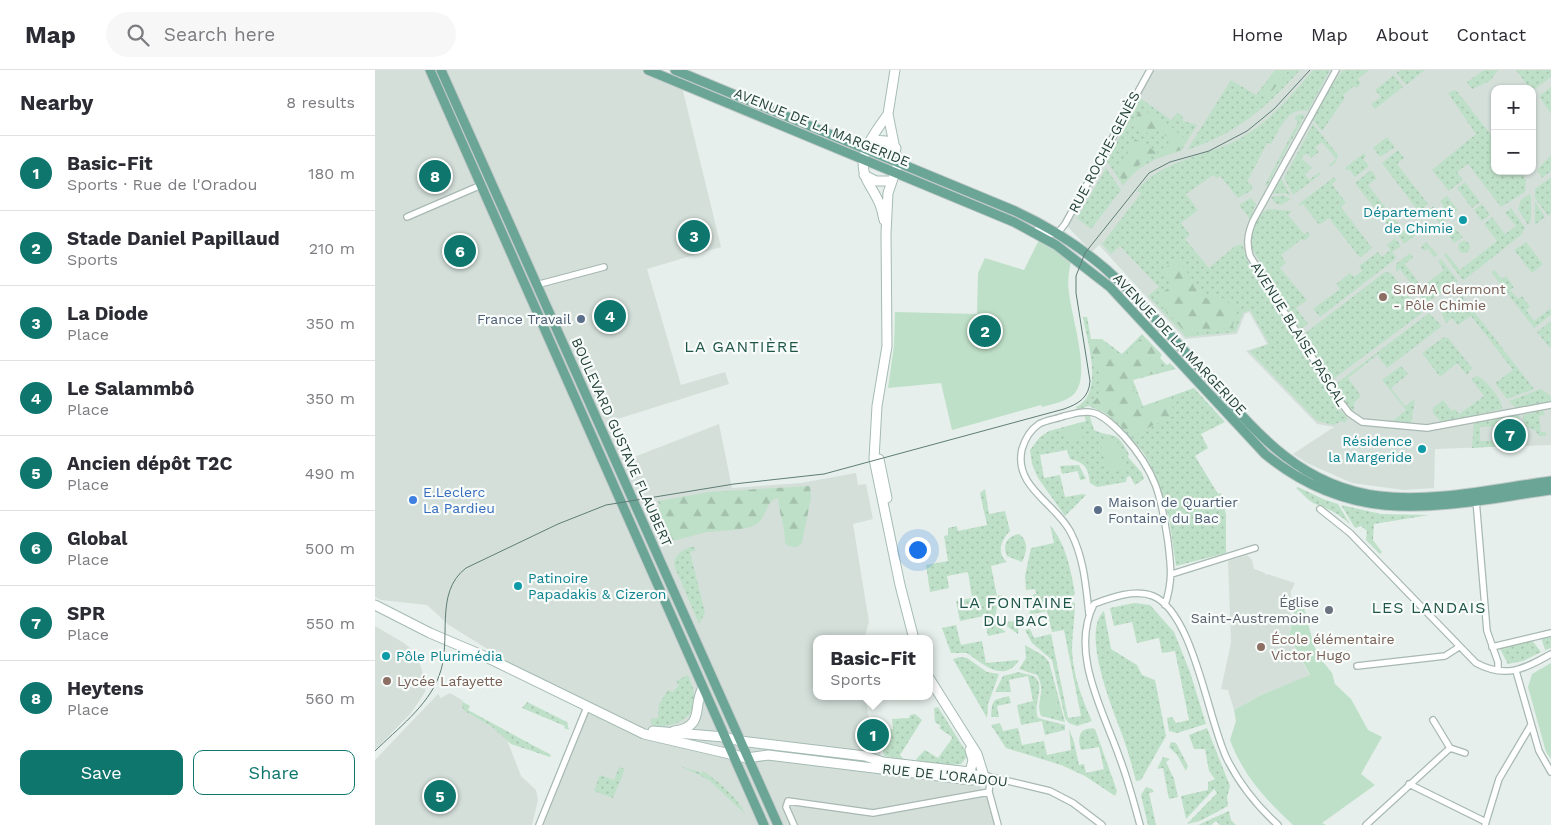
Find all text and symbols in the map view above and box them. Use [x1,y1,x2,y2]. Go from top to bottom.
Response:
search box [106,12,456,57]
text: Map [25,21,76,49]
icon: search [124,21,152,49]
text: Search here [164,23,275,46]
text: Home [1232,24,1283,45]
text: Map [1311,24,1348,45]
text: About [1376,24,1428,45]
text: Contact [1456,24,1526,45]
street label: AVENUE DE LA MARGERIDE [732,84,912,170]
map controls [1491,85,1536,175]
button: + [1491,85,1536,130]
street label: RUE ROCHE-GENÈS [1065,89,1143,215]
text: Nearby [20,90,93,115]
text: 8 results [286,93,355,112]
button: − [1491,130,1536,175]
text: Basic-Fit [67,152,153,175]
pin: 8 [419,157,451,195]
text: 1 [33,164,39,183]
text: 180 m [308,164,355,183]
text: Sports · Rue de l'Oradou [67,175,257,194]
place label: Département de Chimie [1363,204,1453,236]
marker: Département de Chimie [1457,214,1469,226]
pin: 3 [678,217,710,255]
text: Stade Daniel Papillaud [67,227,280,250]
pin: 6 [444,232,476,270]
text: 2 [31,239,41,258]
text: 210 m [309,239,355,258]
text: Sports [67,250,118,269]
street label: AVENUE BLAISE PASCAL [1248,259,1350,409]
street label: AVENUE DE LA MARGERIDE [1110,270,1250,418]
place label: SIGMA Clermont - Pôle Chimie [1393,281,1506,313]
marker: SIGMA Clermont - Pôle Chimie [1377,291,1389,303]
pin: 4 [594,297,626,335]
text: La Diode [67,302,148,325]
place label: France Travail [477,311,572,327]
pin: 2 [969,312,1001,350]
marker: France Travail [575,313,587,325]
text: 3 [31,314,41,333]
text: 350 m [306,314,355,333]
text: Place [67,325,109,344]
street label: BOULEVARD GUSTAVE FLAUBERT [569,335,676,549]
district label: LA GANTIÈRE [684,337,800,356]
text: Le Salammbô [67,377,194,400]
text: 4 [31,389,41,408]
text: 350 m [306,389,355,408]
text: Place [67,400,109,419]
pin: 7 [1494,416,1526,454]
place label: Résidence la Margeride [1328,433,1412,465]
marker: Résidence la Margeride [1416,443,1428,455]
text: Ancien dépôt T2C [67,452,232,475]
text: 5 [31,464,41,483]
text: 490 m [305,464,355,483]
text: Place [67,475,109,494]
place label: E.Leclerc La Pardieu [423,484,495,516]
marker: E.Leclerc La Pardieu [407,494,419,506]
place label: Maison de Quartier Fontaine du Bac [1108,494,1238,526]
marker: Maison de Quartier Fontaine du Bac [1092,504,1104,516]
text: Global [67,527,127,550]
your location [905,537,931,563]
text: 6 [31,539,41,558]
text: 500 m [305,539,355,558]
text: Place [67,550,109,569]
place label: Patinoire Papadakis & Cizeron [528,570,667,602]
marker: Patinoire Papadakis & Cizeron [512,580,524,592]
district label: LA FONTAINE DU BAC [959,593,1073,630]
place label: Église Saint-Austremoine [1191,594,1319,626]
district label: LES LANDAIS [1371,598,1487,617]
text: SPR [67,602,105,625]
marker: Église Saint-Austremoine [1323,604,1335,616]
text: 7 [31,614,41,633]
text: 550 m [306,614,355,633]
text: Place [67,625,109,644]
place label: École élémentaire Victor Hugo [1271,631,1395,663]
popup [813,635,933,700]
marker: École élémentaire Victor Hugo [1255,641,1267,653]
text: Basic-Fit [830,647,916,670]
place label: Pôle Plurimédia [396,648,503,664]
marker: Pôle Plurimédia [380,650,392,662]
text: Sports [830,670,881,689]
place label: Lycée Lafayette [397,673,503,689]
marker: Lycée Lafayette [381,675,393,687]
text: Heytens [67,677,144,700]
text: 8 [31,689,41,708]
text: 560 m [305,689,355,708]
text: Place [67,700,109,719]
pin: 1 [857,716,889,754]
button: Save [20,750,183,795]
button: Share [193,750,355,795]
street label: RUE DE L'ORADOU [881,760,1009,790]
pin: 5 [424,777,456,815]

